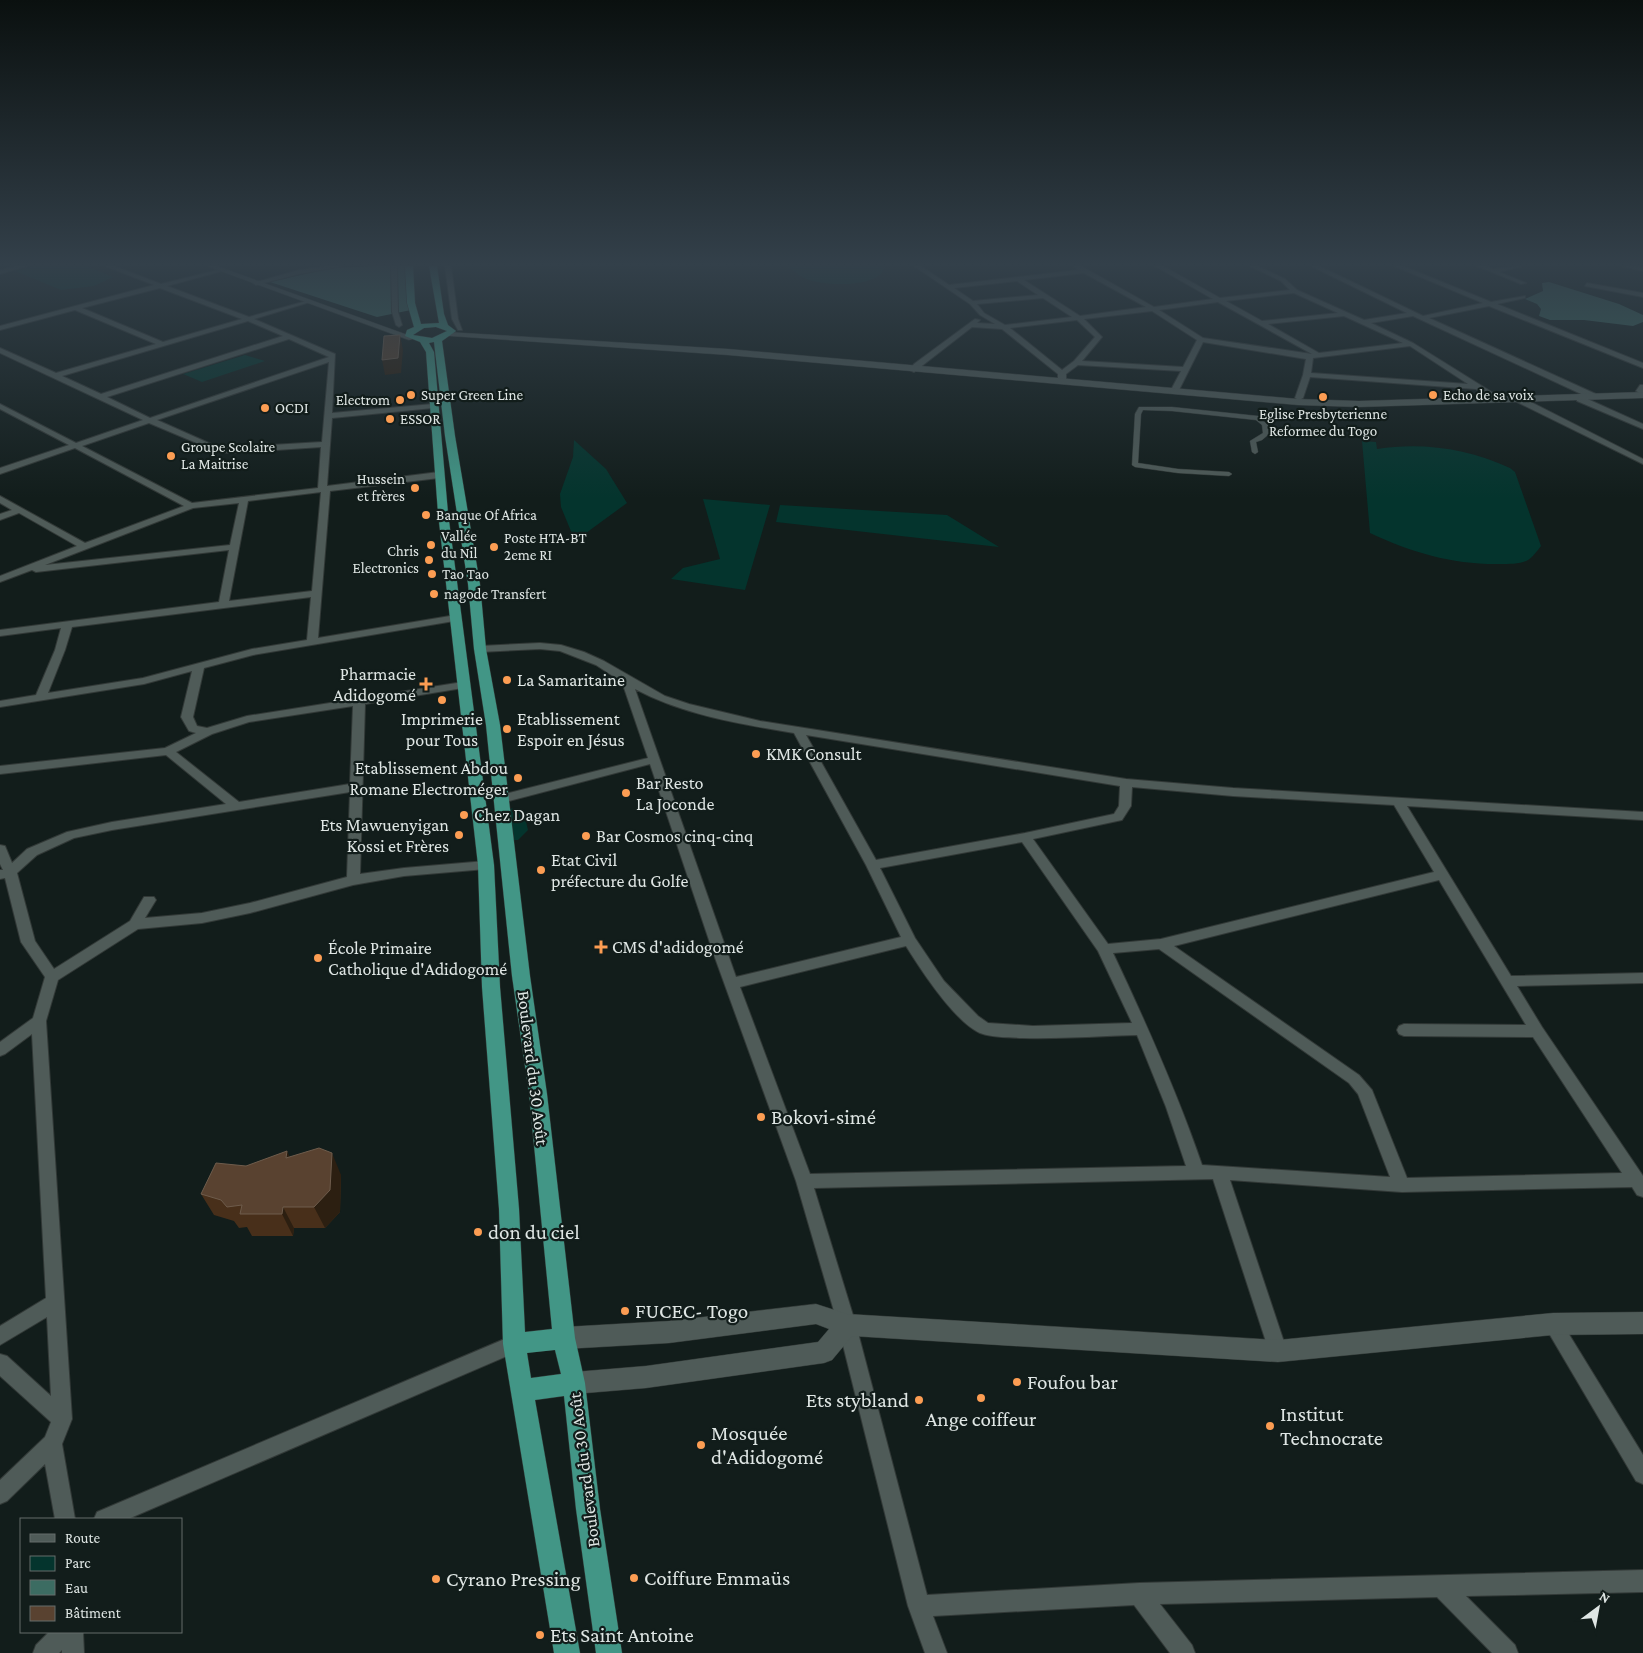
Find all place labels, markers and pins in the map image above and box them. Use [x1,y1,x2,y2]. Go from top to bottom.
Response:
place label: Super Green Line [421,387,524,404]
place label: Echo de sa voix [1443,387,1534,403]
marker: Super Green Line [405,389,417,401]
marker: Echo de sa voix [1427,389,1439,401]
marker: Eglise Presbyterienne Reformee du Togo [1317,391,1329,403]
place label: Electrom [336,392,390,408]
marker: Electrom [394,394,406,406]
place label: OCDI [275,400,308,416]
marker: OCDI [259,402,271,414]
place label: Eglise Presbyterienne Reformee du Togo [1259,406,1387,440]
place label: ESSOR [400,411,441,427]
marker: ESSOR [384,413,396,425]
place label: Groupe Scolaire La Maitrise [181,439,276,472]
marker: Groupe Scolaire La Maitrise [165,450,177,462]
place label: Hussein et frères [357,471,405,504]
marker: Hussein et frères [409,482,421,494]
place label: Banque Of Africa [436,507,537,524]
marker: Banque Of Africa [420,509,432,521]
place label: Vallée du Nil [441,528,477,561]
place label: Poste HTA-BT 2eme RI [504,530,587,563]
marker: Vallée du Nil [425,539,437,551]
marker: Poste HTA-BT 2eme RI [488,541,500,553]
place label: Chris Electronics [353,543,419,576]
marker: Chris Electronics [423,554,435,566]
place label: Tao Tao [442,566,489,582]
marker: Tao Tao [426,568,438,580]
place label: nagode Transfert [444,586,547,603]
marker: nagode Transfert [428,588,440,600]
place label: Pharmacie Adidogomé [333,664,416,705]
place label: La Samaritaine [517,670,625,690]
marker: La Samaritaine [501,674,513,686]
marker: Pharmacie Adidogomé [420,678,432,690]
marker: Imprimerie pour Tous [436,694,448,706]
place label: Imprimerie pour Tous [401,709,483,750]
place label: Etablissement Espoir en Jésus [517,709,625,750]
marker: Etablissement Espoir en Jésus [501,723,513,735]
place label: KMK Consult [766,744,862,764]
marker: KMK Consult [750,748,762,760]
place label: Etablissement Abdou Romane Electroméger [349,758,509,799]
marker: Etablissement Abdou Romane Electroméger [512,772,524,784]
place label: Bar Resto La Joconde [636,773,714,814]
marker: Bar Resto La Joconde [620,787,632,799]
place label: Chez Dagan [474,805,560,825]
marker: Chez Dagan [458,809,470,821]
place label: Ets Mawuenyigan Kossi et Frères [320,815,449,856]
place label: Bar Cosmos cinq-cinq [596,826,754,846]
marker: Ets Mawuenyigan Kossi et Frères [453,829,465,841]
marker: Bar Cosmos cinq-cinq [580,830,592,842]
place label: Etat Civil préfecture du Golfe [551,850,688,891]
marker: Etat Civil préfecture du Golfe [535,864,547,876]
place label: CMS d'adidogomé [612,937,744,957]
place label: École Primaire Catholique d'Adidogomé [328,938,507,979]
marker: CMS d'adidogomé [594,940,608,954]
marker: École Primaire Catholique d'Adidogomé [312,952,324,964]
place label: Bokovi-simé [771,1105,876,1129]
marker: Bokovi-simé [755,1111,767,1123]
place label: don du ciel [488,1220,580,1244]
marker: don du ciel [472,1226,484,1238]
place label: FUCEC- Togo [635,1299,748,1323]
marker: FUCEC- Togo [619,1305,631,1317]
place label: Foufou bar [1027,1370,1119,1394]
marker: Foufou bar [1011,1376,1023,1388]
place label: Ets stybland [806,1388,909,1412]
marker: Ange coiffeur [975,1392,987,1404]
marker: Ets stybland [913,1394,925,1406]
place label: Institut Technocrate [1280,1402,1383,1450]
place label: Ange coiffeur [925,1407,1037,1431]
marker: Institut Technocrate [1264,1420,1276,1432]
place label: Mosquée d'Adidogomé [711,1421,823,1469]
marker: Mosquée d'Adidogomé [695,1439,707,1451]
place label: Coiffure Emmaüs [644,1566,790,1590]
place label: Cyrano Pressing [446,1567,581,1591]
marker: Coiffure Emmaüs [628,1572,640,1584]
marker: Cyrano Pressing [430,1573,442,1585]
place label: Ets Saint Antoine [550,1623,694,1647]
marker: Ets Saint Antoine [534,1629,546,1641]

